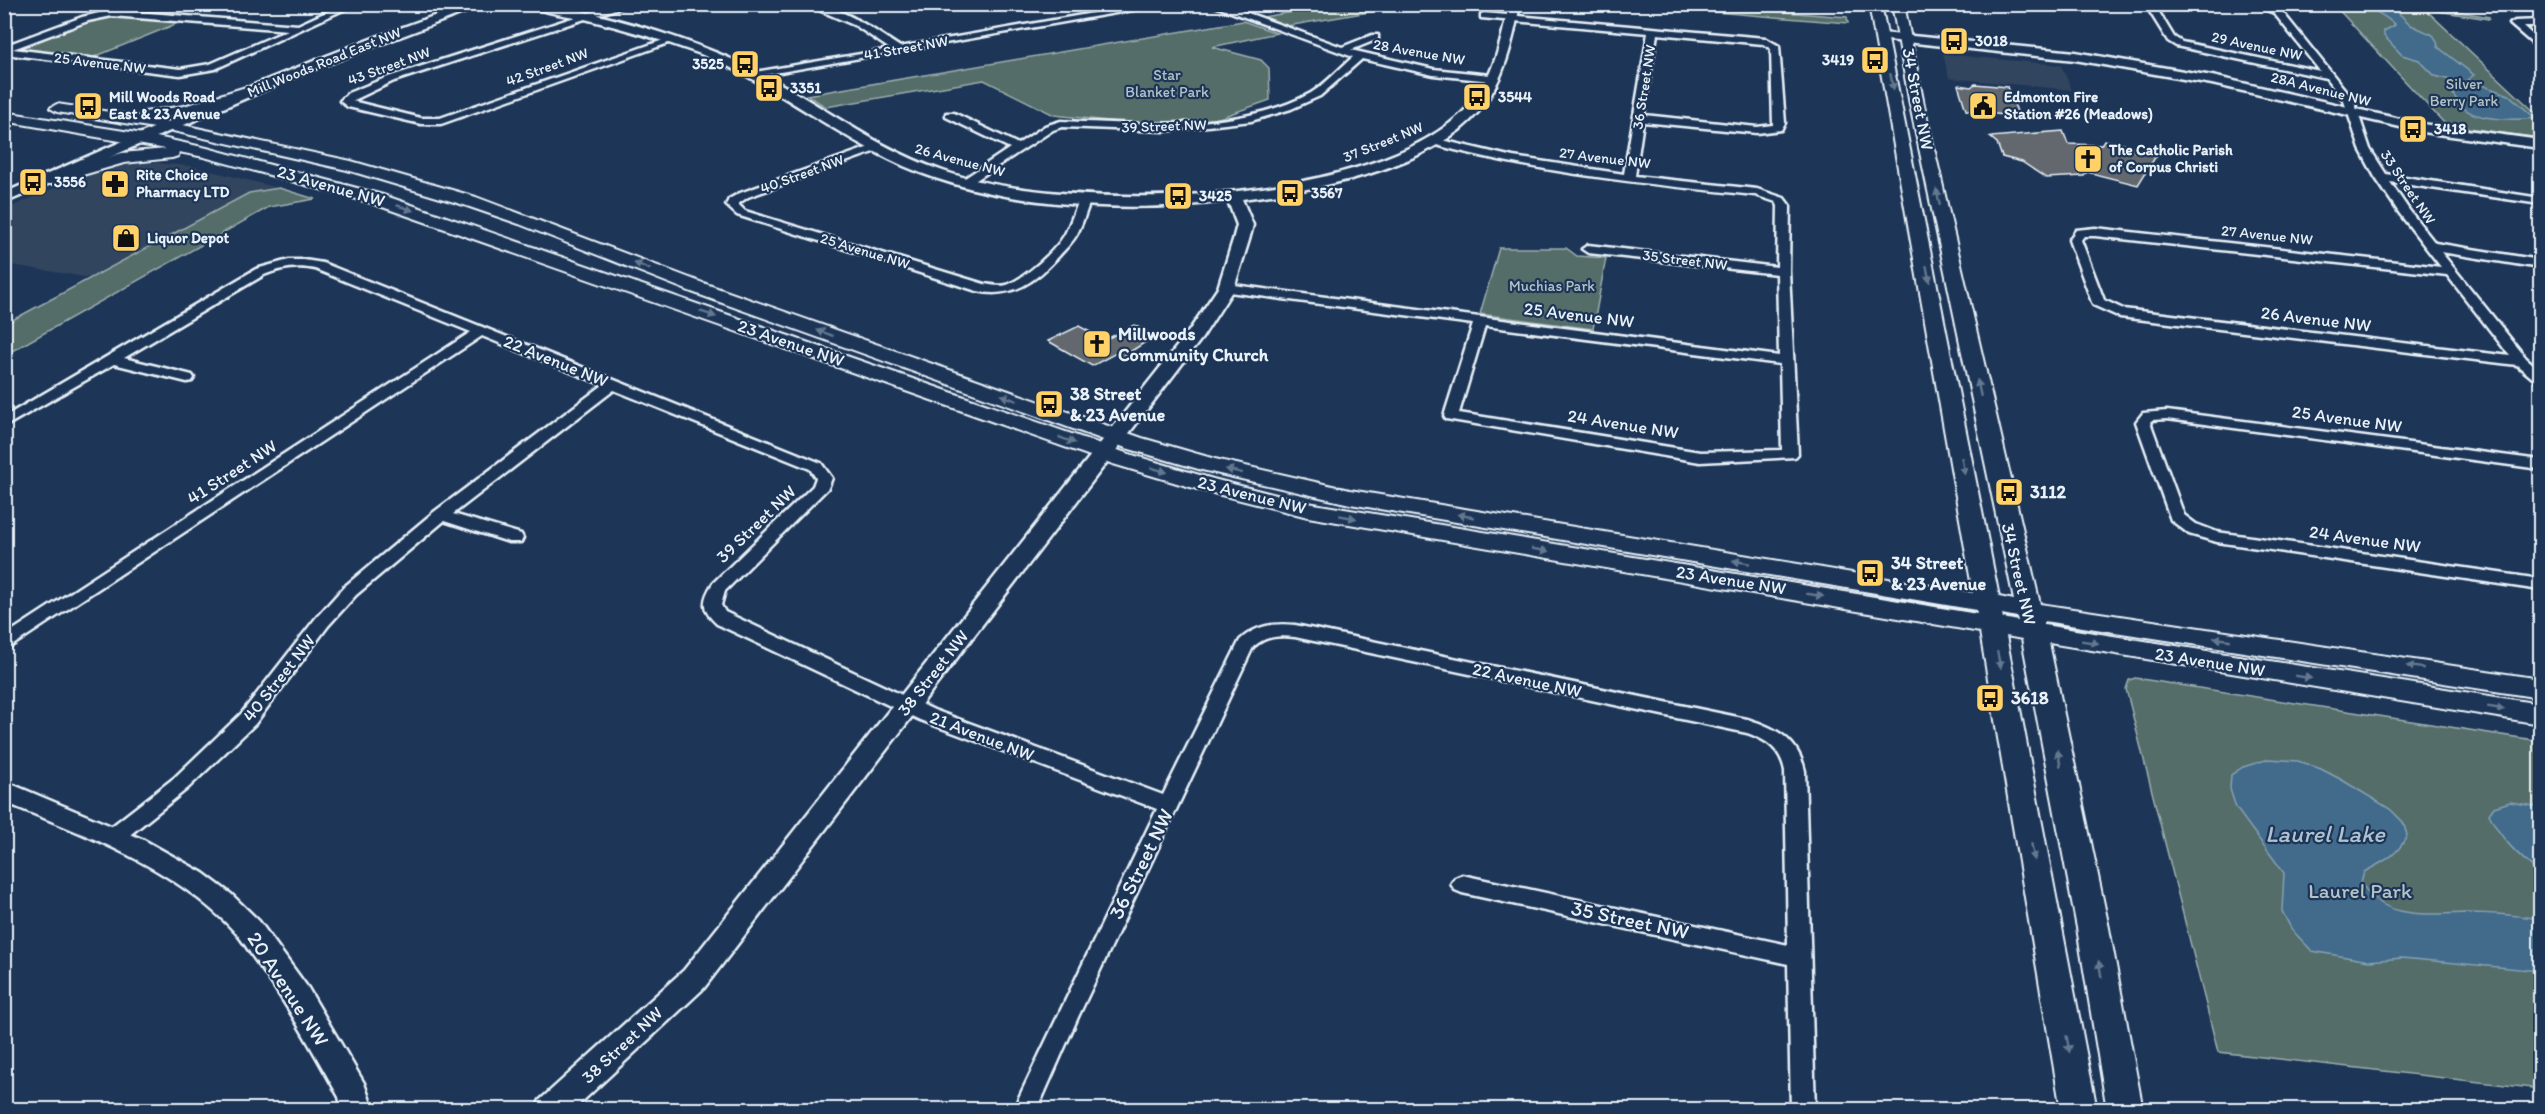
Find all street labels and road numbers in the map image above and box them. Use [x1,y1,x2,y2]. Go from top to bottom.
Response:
street label: Mill Woods Road East NW [244,23,404,101]
street label: 29 Avenue NW [2210,28,2304,64]
street label: 41 Street NW [862,32,950,64]
street label: 28 Avenue NW [1372,35,1466,69]
street label: 43 Street NW [345,43,433,89]
street label: 36 Street NW [1628,43,1660,131]
street label: 42 Street NW [503,44,591,90]
street label: 34 Street NW [1897,46,1939,152]
street label: 25 Avenue NW [53,48,147,78]
street label: 28A Avenue NW [2269,68,2373,110]
street label: 39 Street NW [1121,116,1207,136]
street label: 37 Street NW [1340,118,1426,166]
street label: 26 Avenue NW [913,139,1007,181]
street label: 27 Avenue NW [1558,143,1652,173]
street label: 33 Street NW [2377,146,2440,228]
street label: 40 Street NW [758,151,846,197]
street label: 23 Avenue NW [275,160,387,212]
street label: 27 Avenue NW [2220,221,2314,249]
street label: 25 Avenue NW [818,229,912,273]
street label: 35 Street NW [1642,246,1729,274]
street label: 25 Avenue NW [1523,297,1635,333]
street label: 26 Avenue NW [2260,301,2372,337]
street label: 23 Avenue NW [735,314,847,372]
street label: 22 Avenue NW [500,330,612,392]
street label: 25 Avenue NW [2291,400,2403,438]
street label: 24 Avenue NW [1566,404,1680,444]
street label: 41 Street NW [183,435,281,509]
street label: 23 Avenue NW [1195,471,1309,519]
street label: 39 Street NW [712,481,800,567]
street label: 24 Avenue NW [2308,520,2422,558]
street label: 34 Street NW [1997,521,2041,627]
street label: 23 Avenue NW [1674,560,1788,600]
street label: 38 Street NW [893,626,973,720]
street label: 40 Street NW [238,630,320,726]
street label: 23 Avenue NW [2153,642,2267,682]
street label: 22 Avenue NW [1470,658,1584,702]
street label: 21 Avenue NW [927,706,1037,766]
street label: 36 Street NW [1103,804,1178,923]
street label: 35 Street NW [1569,895,1691,944]
street label: 20 Avenue NW [242,927,335,1051]
street label: 38 Street NW [577,1002,667,1088]

